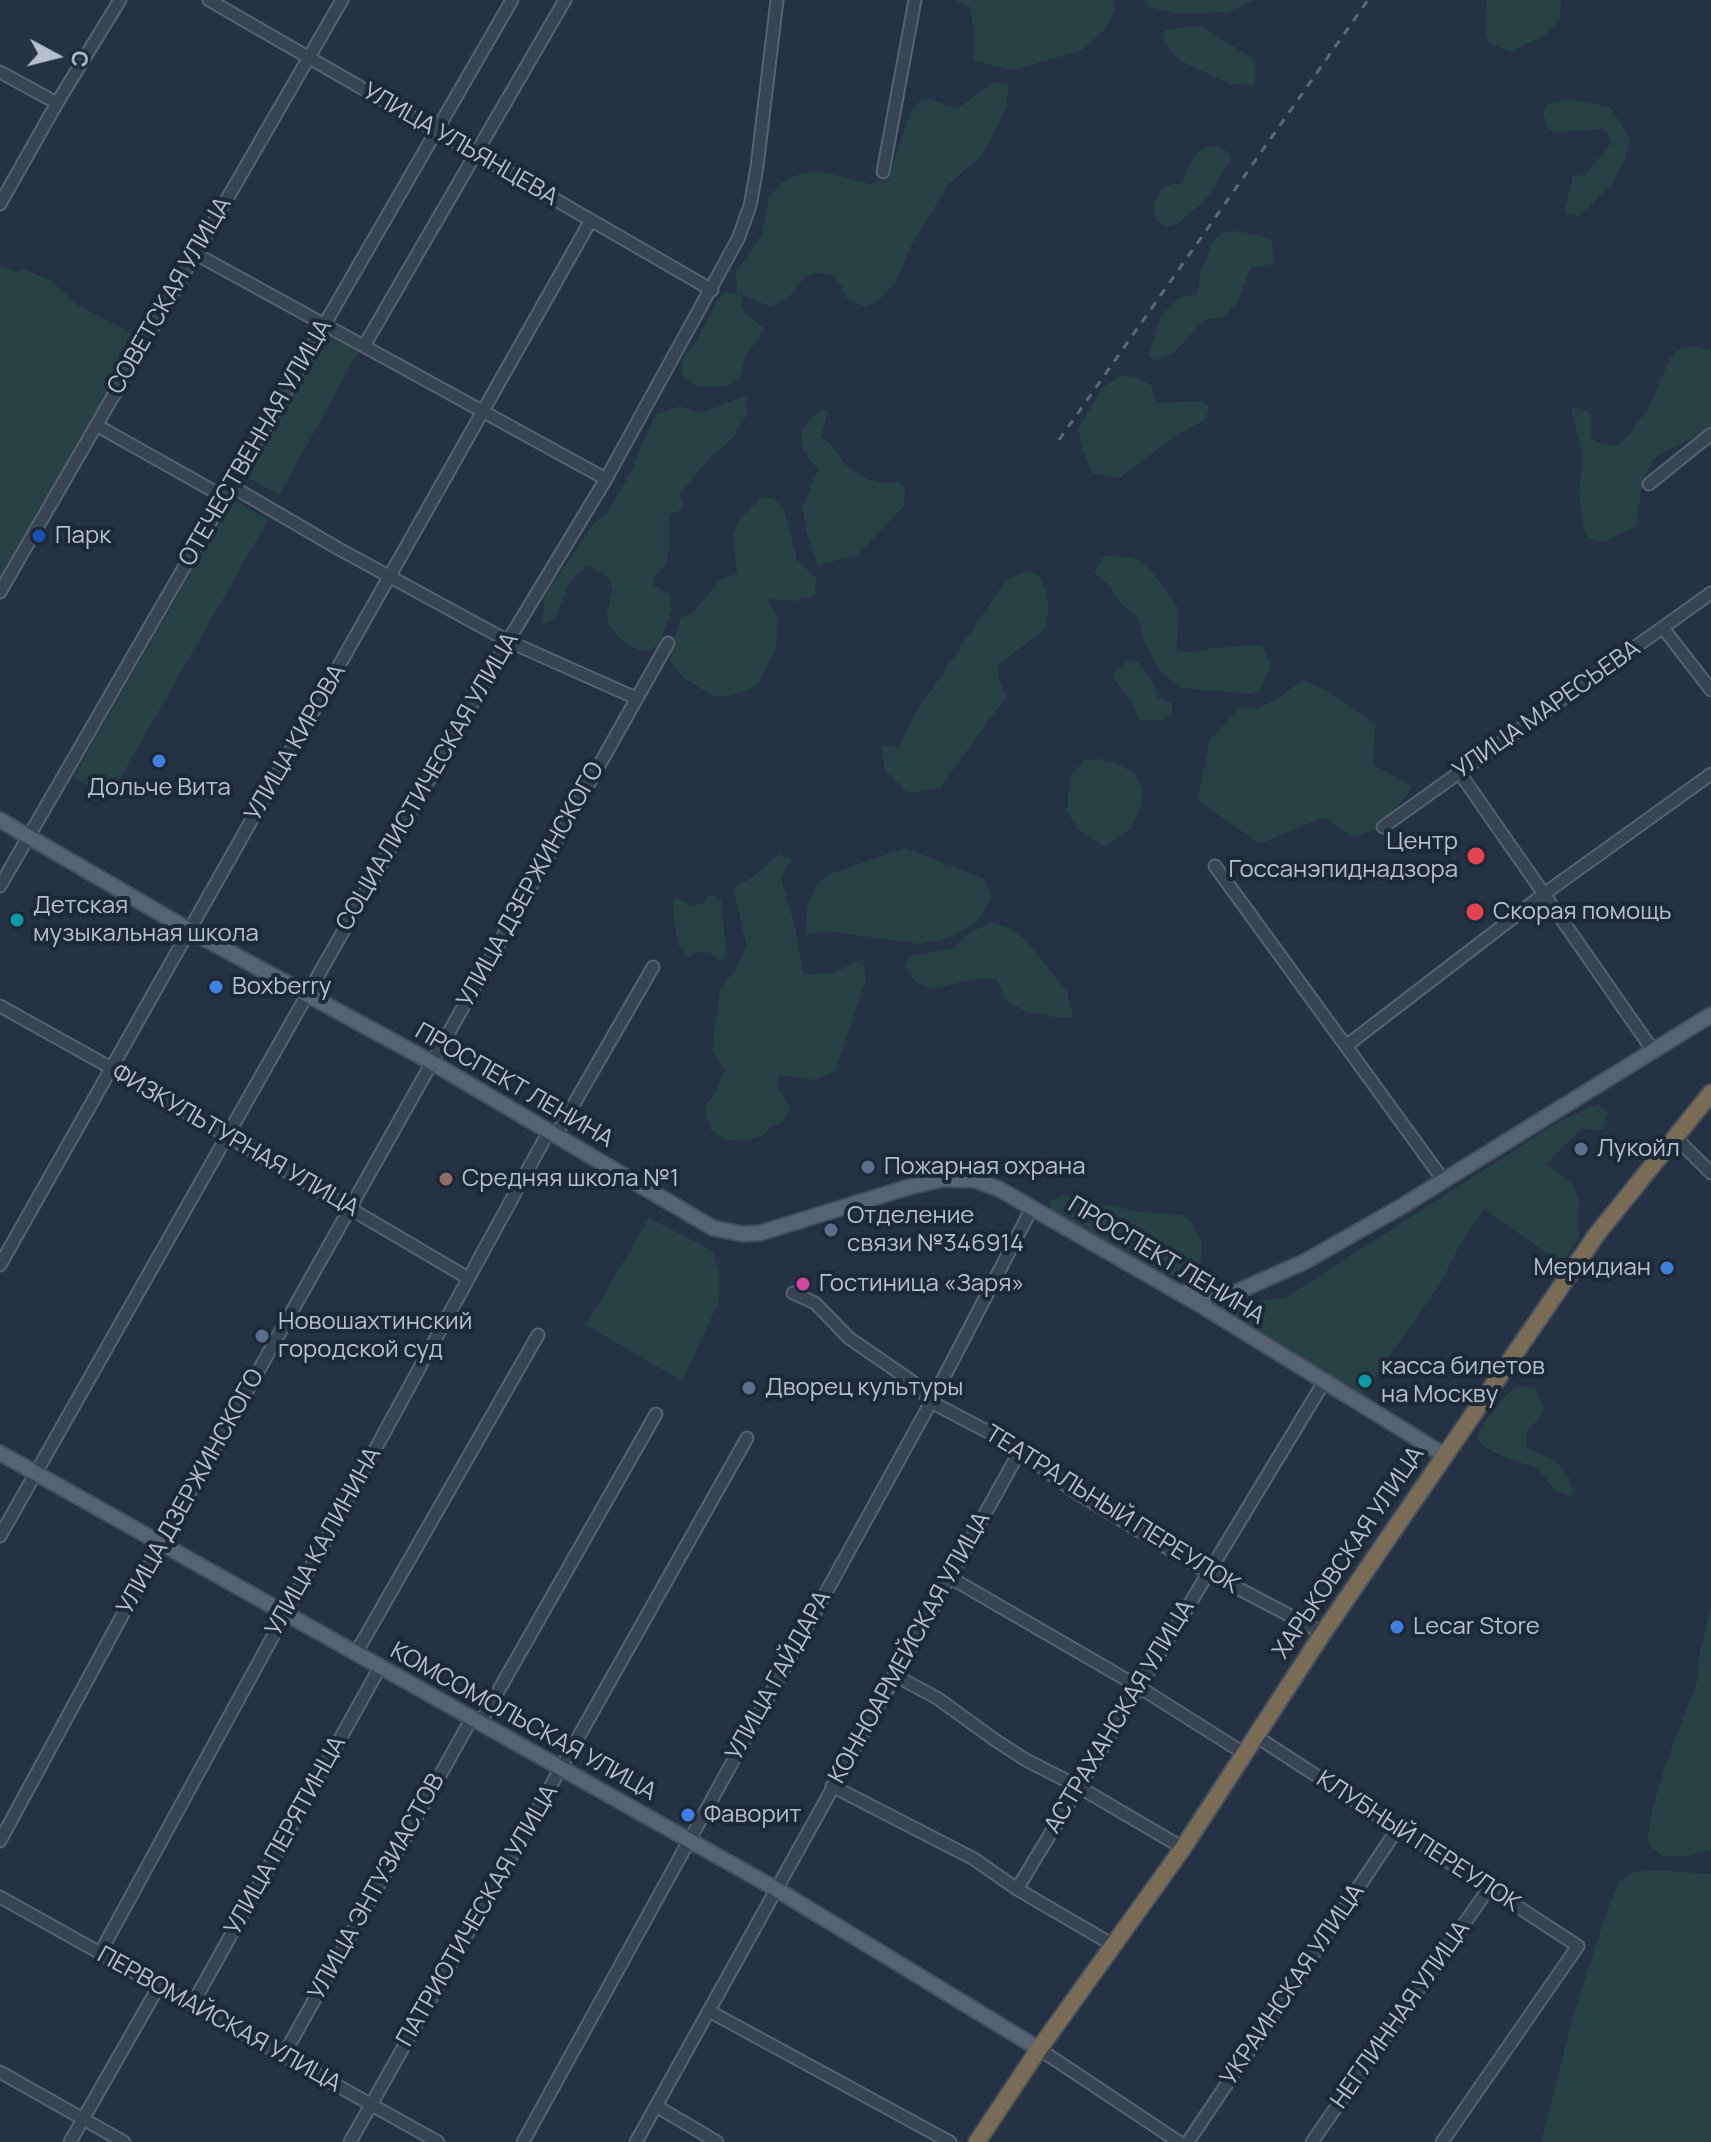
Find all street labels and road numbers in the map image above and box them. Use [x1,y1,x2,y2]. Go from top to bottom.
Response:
street label: УЛИЦА УЛЬЯНЦЕВА [357,77,563,213]
street label: СОВЕТСКАЯ УЛИЦА [102,192,238,400]
street label: ОТЕЧЕСТВЕННАЯ УЛИЦА [174,315,338,571]
street label: СОЦИАЛИСТИЧЕСКАЯ УЛИЦА [331,628,525,936]
street label: УЛИЦА МАРЕСЬЕВА [1448,635,1646,785]
street label: УЛИЦА КИРОВА [239,660,353,826]
street label: УЛИЦА ДЗЕРЖИНСКОГО [451,757,611,1013]
street label: ПРОСПЕКТ ЛЕНИНА [410,1017,618,1155]
street label: ФИЗКУЛЬТУРНАЯ УЛИЦА [106,1058,364,1224]
street label: ПРОСПЕКТ ЛЕНИНА [1062,1191,1270,1331]
street label: УЛИЦА ДЗЕРЖИНСКОГО [111,1364,271,1620]
street label: ТЕАТРАЛЬНЫЙ ПЕРЕУЛОК [980,1420,1244,1600]
street label: ХАРЬКОВСКАЯ УЛИЦА [1267,1441,1431,1665]
street label: УЛИЦА КАЛИНИНА [260,1442,388,1642]
street label: КОННОАРМЕЙСКАЯ УЛИЦА [823,1507,997,1789]
street label: УЛИЦА ГАЙДАРА [720,1586,838,1766]
street label: АСТРАХАНСКАЯ УЛИЦА [1039,1595,1201,1839]
street label: КОМСОМОЛЬСКАЯ УЛИЦА [385,1637,661,1807]
street label: УЛИЦА ПЕРЯТИНЦА [219,1731,353,1941]
street label: КЛУБНЫЙ ПЕРЕУЛОК [1311,1765,1525,1919]
street label: УЛИЦА ЭНТУЗИАСТОВ [303,1769,451,2005]
street label: ПАТРИОТИЧЕСКАЯ УЛИЦА [391,1780,565,2052]
street label: УКРАИНСКАЯ УЛИЦА [1215,1879,1371,2091]
street label: НЕГЛИННАЯ УЛИЦА [1325,1916,1477,2114]
street label: ПЕРВОМАЙСКАЯ УЛИЦА [92,1941,346,2099]

